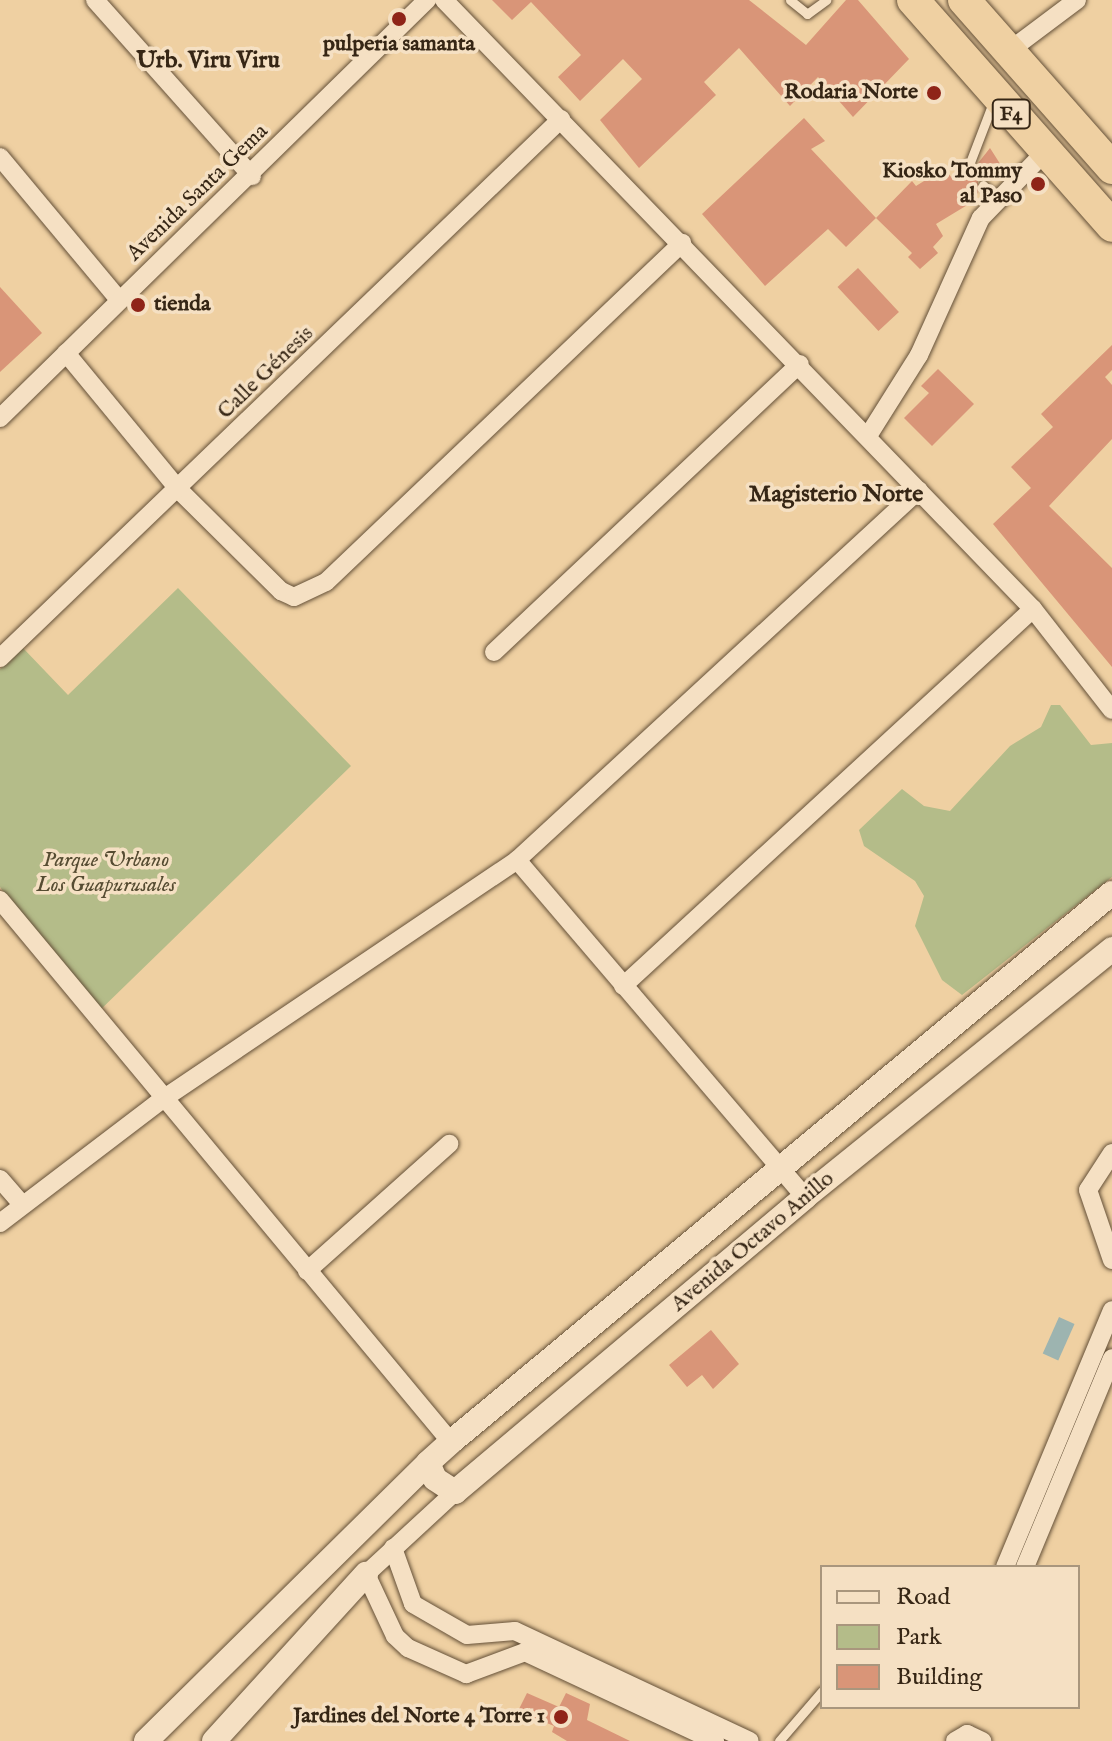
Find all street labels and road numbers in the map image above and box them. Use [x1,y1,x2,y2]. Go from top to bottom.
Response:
road number: F4 [991,98,1031,130]
street label: Avenida Santa Gema [122,119,274,267]
street label: Calle Génesis [213,321,319,425]
street label: Avenida Octavo Anillo [666,1166,840,1318]

